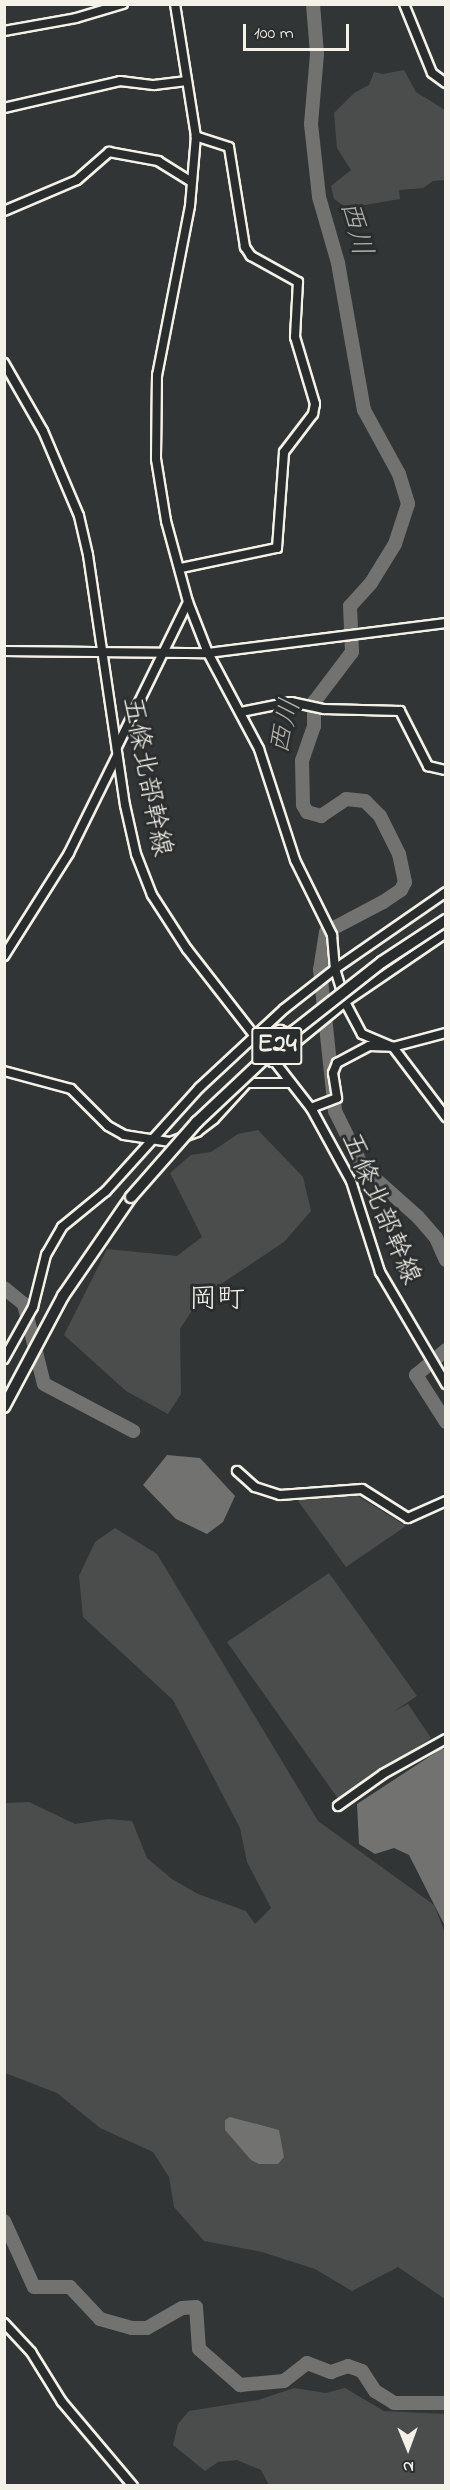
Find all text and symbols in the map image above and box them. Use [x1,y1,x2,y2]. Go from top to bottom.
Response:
scale bar [246,12,352,50]
text: 100 m [254,21,294,47]
water label: 西川 [331,198,377,260]
street label: 五條北部幹線 [115,694,177,860]
water label: 西川 [264,696,310,758]
road number: E24 [250,1023,304,1069]
street label: 五條北部幹線 [333,1128,427,1290]
district label: 岡町 [189,1284,245,1318]
north arrow [378,2418,438,2478]
text: N [403,2454,414,2478]

